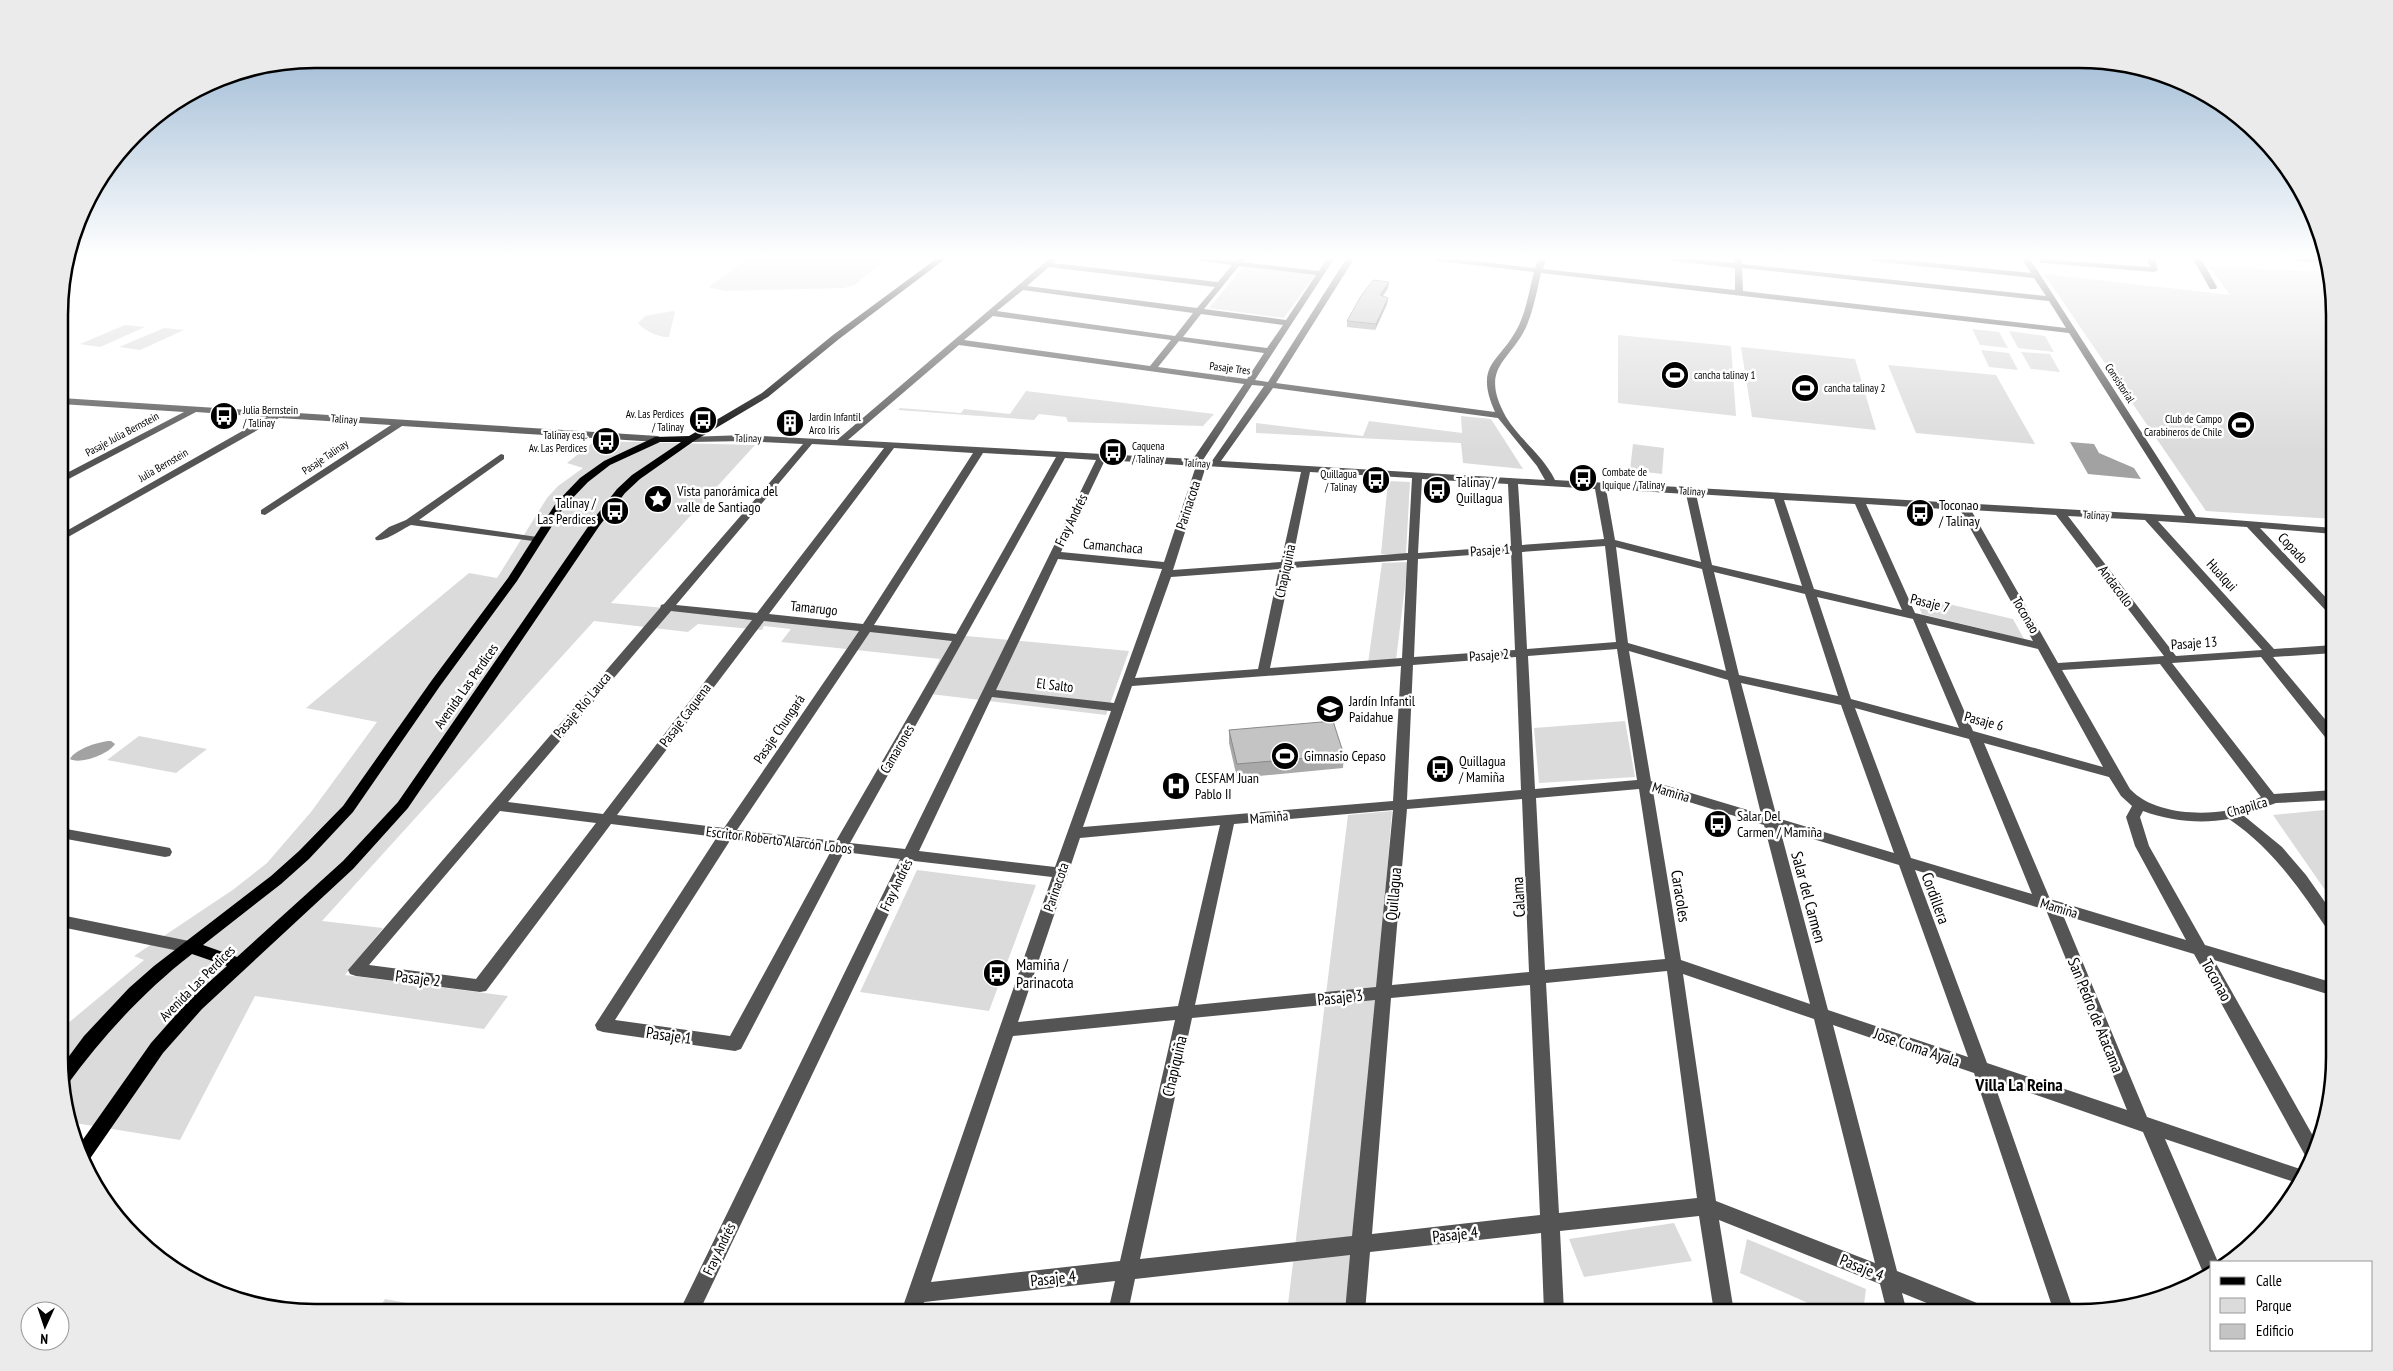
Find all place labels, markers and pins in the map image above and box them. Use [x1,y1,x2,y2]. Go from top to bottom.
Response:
sports icon: cancha talinay 1 [1660,360,1690,390]
place label: cancha talinay 1 [1694,368,1755,382]
sports icon: cancha talinay 2 [1790,373,1820,403]
place label: cancha talinay 2 [1824,381,1885,395]
bus stop icon: Julia Bernstein / Talinay [209,401,239,431]
place label: Julia Bernstein / Talinay [242,403,298,430]
bus stop icon: Av. Las Perdices / Talinay [688,405,718,435]
place label: Av. Las Perdices / Talinay [626,407,685,434]
building icon: Jardin Infantil Arco Iris [775,408,805,438]
place label: Jardin Infantil Arco Iris [808,410,861,437]
sports icon: Club de Campo Carabineros de Chile [2226,410,2256,440]
place label: Club de Campo Carabineros de Chile [2144,412,2222,439]
bus stop icon: Talinay esq. Av. Las Perdices [591,426,621,456]
place label: Talinay esq. Av. Las Perdices [529,428,587,455]
bus stop icon: Caquena / Talinay [1098,437,1128,467]
place label: Caquena / Talinay [1131,439,1165,466]
bus stop icon: Combate de Iquique / Talinay [1568,463,1598,493]
bus stop icon: Quillagua / Talinay [1361,465,1391,495]
place label: Combate de Iquique / Talinay [1602,465,1666,492]
place label: Quillagua / Talinay [1320,467,1358,494]
place label: Talinay / Quillagua [1456,473,1503,507]
bus stop icon: Talinay / Quillagua [1422,475,1452,505]
place label: Vista panorámica del valle de Santiago [676,482,779,516]
place icon: Vista panorámica del valle de Santiago [643,484,673,514]
place label: Talinay / Las Perdices [537,494,597,528]
bus stop icon: Talinay / Las Perdices [600,496,630,526]
place label: Toconao / Talinay [1938,496,1980,530]
bus stop icon: Toconao / Talinay [1905,498,1935,528]
place label: Jardín Infantil Paidahue [1348,692,1416,726]
school or university icon: Jardín Infantil Paidahue [1315,694,1345,724]
sports icon: Gimnasio Cepaso [1270,741,1300,771]
place label: Gimnasio Cepaso [1304,747,1386,765]
place label: Quillagua / Mamiña [1458,752,1506,786]
bus stop icon: Quillagua / Mamiña [1425,754,1455,784]
place label: CESFAM Juan Pablo II [1195,769,1259,803]
hospital icon: CESFAM Juan Pablo II [1161,771,1191,801]
place label: Salar Del Carmen / Mamiña [1737,807,1822,841]
bus stop icon: Salar Del Carmen / Mamiña [1703,809,1733,839]
place label: Mamiña / Parinacota [1016,954,1074,992]
bus stop icon: Mamiña / Parinacota [982,958,1012,988]

